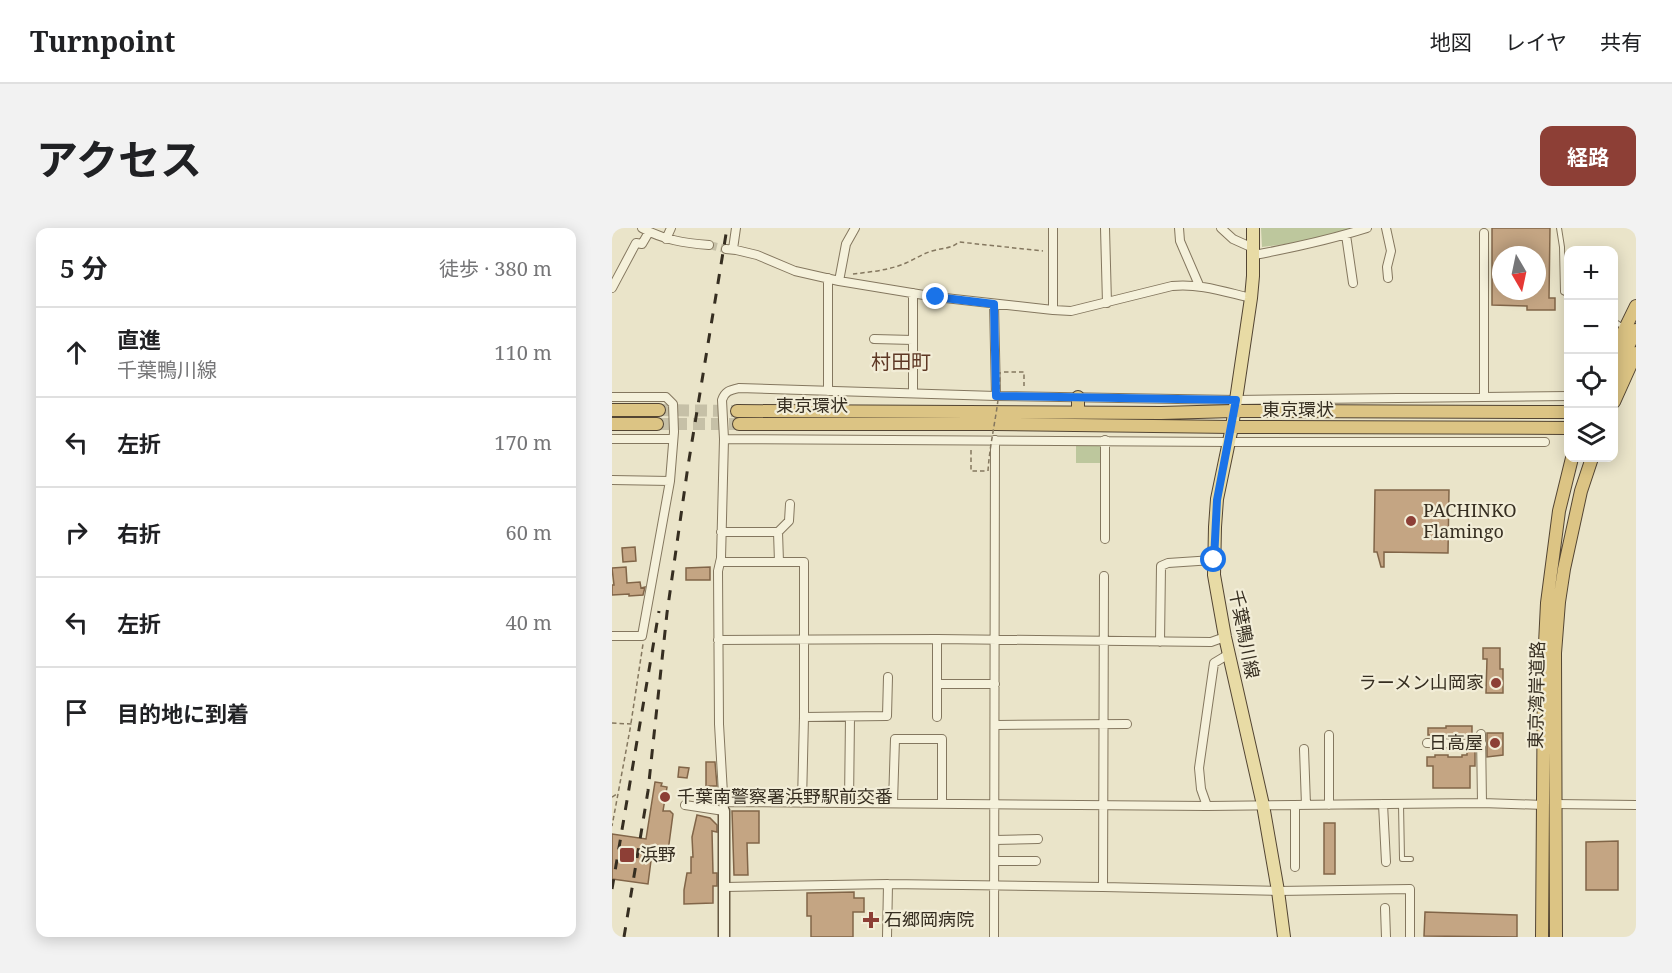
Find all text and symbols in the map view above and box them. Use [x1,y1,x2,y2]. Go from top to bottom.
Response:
text: Turnpoint [30,22,175,60]
text: 地図 [1430,28,1472,56]
text: レイヤ [1505,28,1567,56]
text: 共有 [1600,28,1642,56]
button: 経路 [1540,126,1636,186]
text: アクセス [36,130,202,187]
north arrow [1492,246,1546,300]
map controls [1564,246,1618,462]
button: + [1564,246,1618,300]
text: 5 分 [60,250,107,286]
text: 徒歩 · 380 m [439,255,552,282]
route end [922,283,948,309]
button: − [1564,300,1618,354]
text: 直進 [117,324,161,354]
icon: ahead [60,336,93,369]
text: 110 m [494,339,552,366]
district label: 村田町 [871,348,931,375]
button: locate [1564,354,1618,408]
text: 千葉鴨川線 [117,356,217,383]
street label: 東京環状 [776,393,848,417]
street label: 東京環状 [1262,397,1334,421]
button: layers [1564,408,1618,462]
icon: left [60,426,93,459]
text: 左折 [117,428,161,458]
text: 170 m [494,429,552,456]
place label: PACHINKO Flamingo [1423,498,1517,543]
marker: PACHINKO Flamingo [1404,514,1418,528]
icon: right [60,516,93,549]
text: 右折 [117,518,161,548]
text: 60 m [506,519,552,546]
route start [1200,546,1226,572]
street label: 千葉鴨川線 [1225,587,1265,680]
icon: left [60,606,93,639]
text: 左折 [117,608,161,638]
text: 40 m [506,609,552,636]
street label: 東京湾岸道路 [1523,641,1549,749]
place label: ラーメン山岡家 [1359,670,1484,694]
marker: ラーメン山岡家 [1489,676,1503,690]
icon: arrive [60,696,93,729]
text: 目的地に到着 [117,698,249,728]
place label: 日高屋 [1429,730,1483,754]
marker: 日高屋 [1488,736,1502,750]
place label: 千葉南警察署浜野駅前交番 [677,784,893,808]
marker: 千葉南警察署浜野駅前交番 [658,790,672,804]
place label: 浜野 [640,842,676,866]
marker: 浜野 [618,846,636,864]
place label: 石郷岡病院 [884,907,974,931]
marker: 石郷岡病院 [862,911,880,929]

